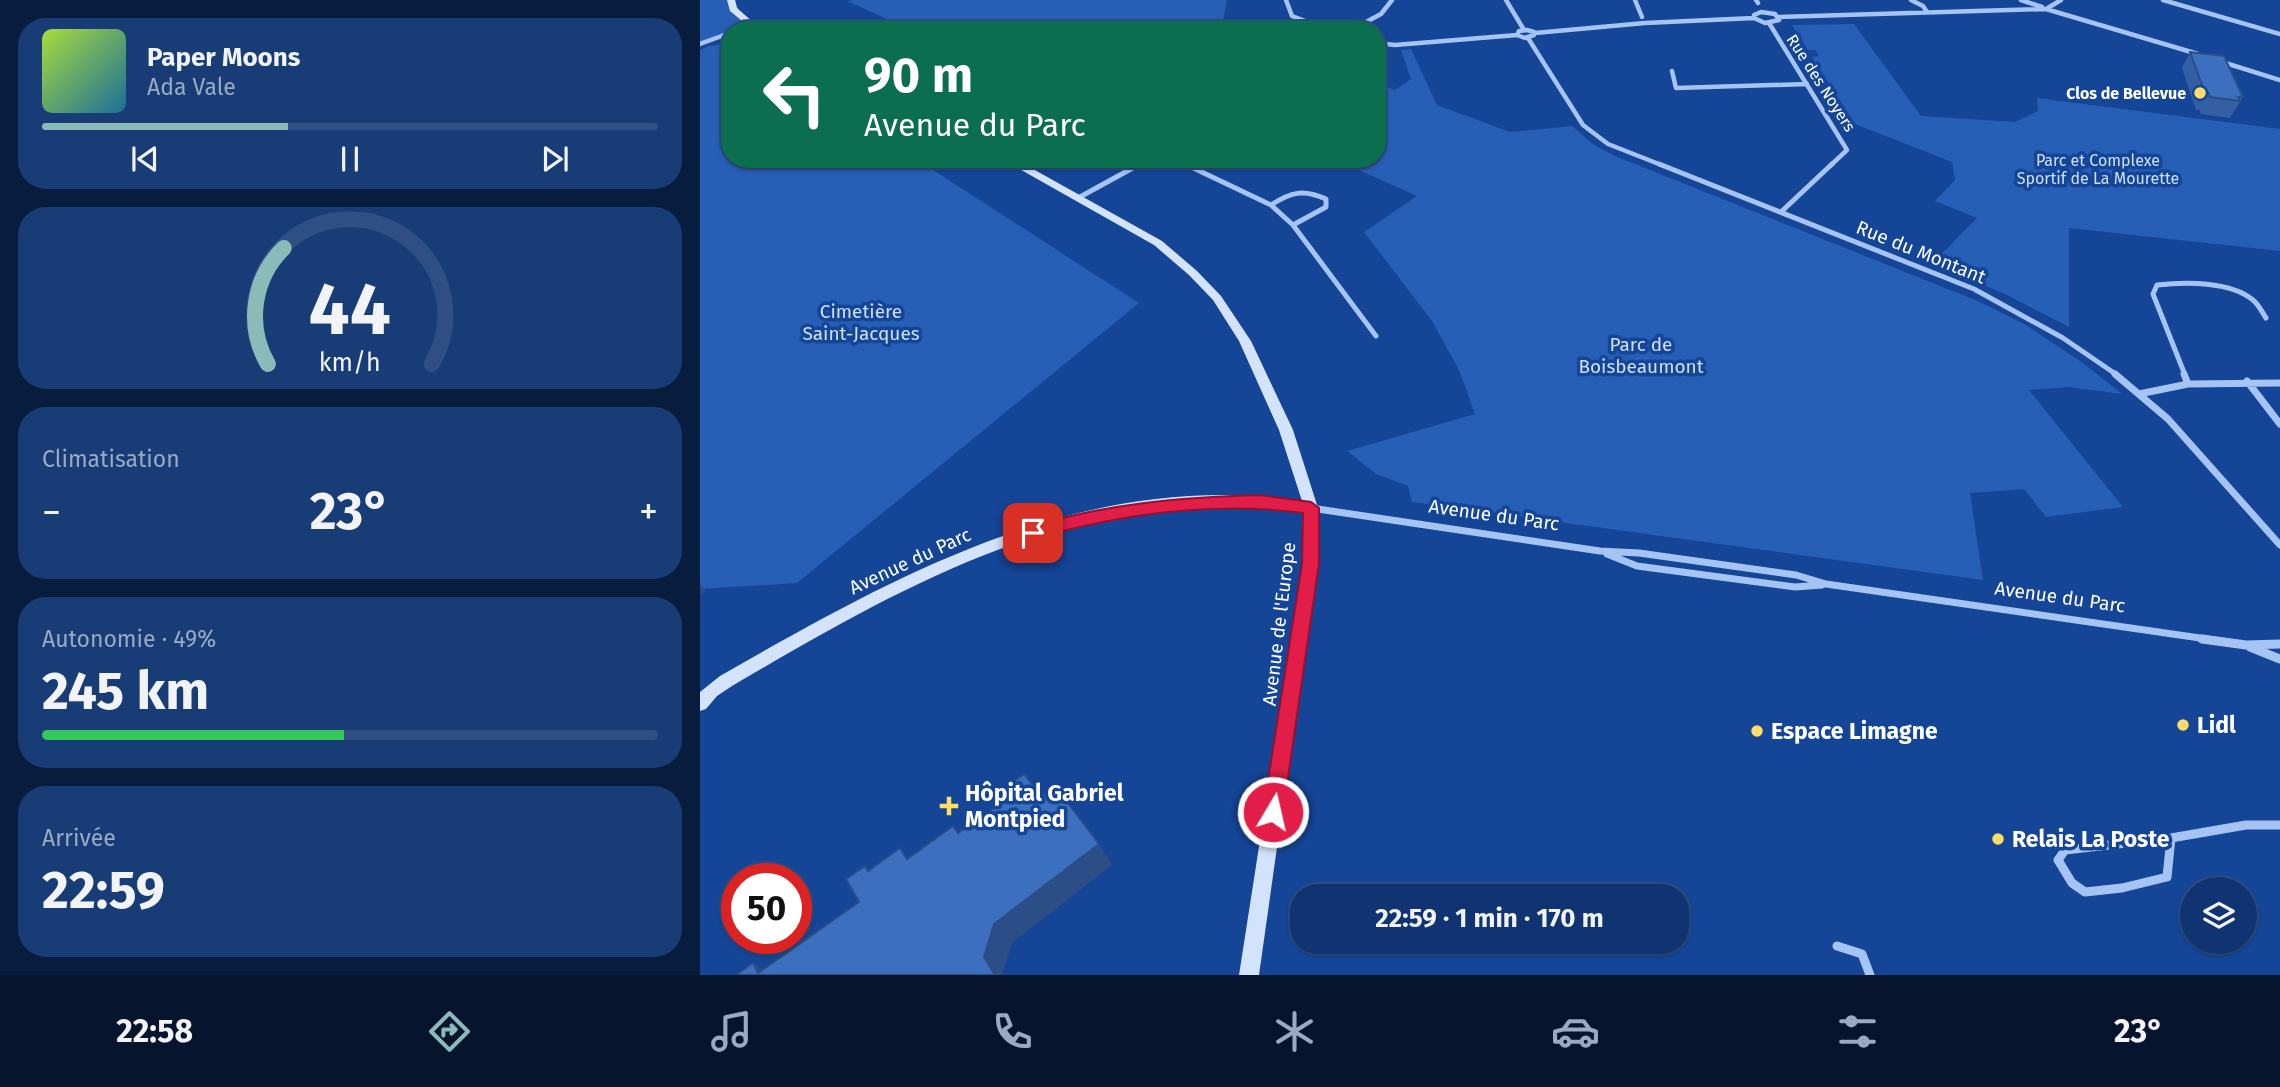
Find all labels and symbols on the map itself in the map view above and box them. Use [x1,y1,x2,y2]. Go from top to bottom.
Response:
street label: Rue des Noyers [1783,31,1859,135]
place label: Clos de Bellevue [2066,84,2186,103]
marker: Clos de Bellevue [2192,85,2208,101]
park label: Parc et Complexe Sportif de La Mourette [2017,151,2179,188]
street label: Rue du Montant [1853,216,1989,288]
park label: Cimetière Saint-Jacques [802,300,920,345]
park label: Parc de Boisbeaumont [1578,333,1704,378]
street label: Avenue du Parc [1427,494,1561,536]
pin [1003,503,1063,563]
street label: Avenue du Parc [845,523,975,599]
street label: Avenue de l'Europe [1258,541,1300,707]
street label: Avenue du Parc [1993,576,2127,618]
place label: Lidl [2197,711,2236,739]
place label: Espace Limagne [1771,717,1938,745]
marker: Lidl [2175,717,2191,733]
marker: Espace Limagne [1749,723,1765,739]
position arrow [1236,775,1310,849]
place label: Hôpital Gabriel Montpied [965,779,1124,833]
marker: Hôpital Gabriel Montpied [939,796,959,816]
place label: Relais La Poste [2012,825,2170,853]
marker: Relais La Poste [1990,831,2006,847]
speed limit sign: 50 [721,863,812,954]

